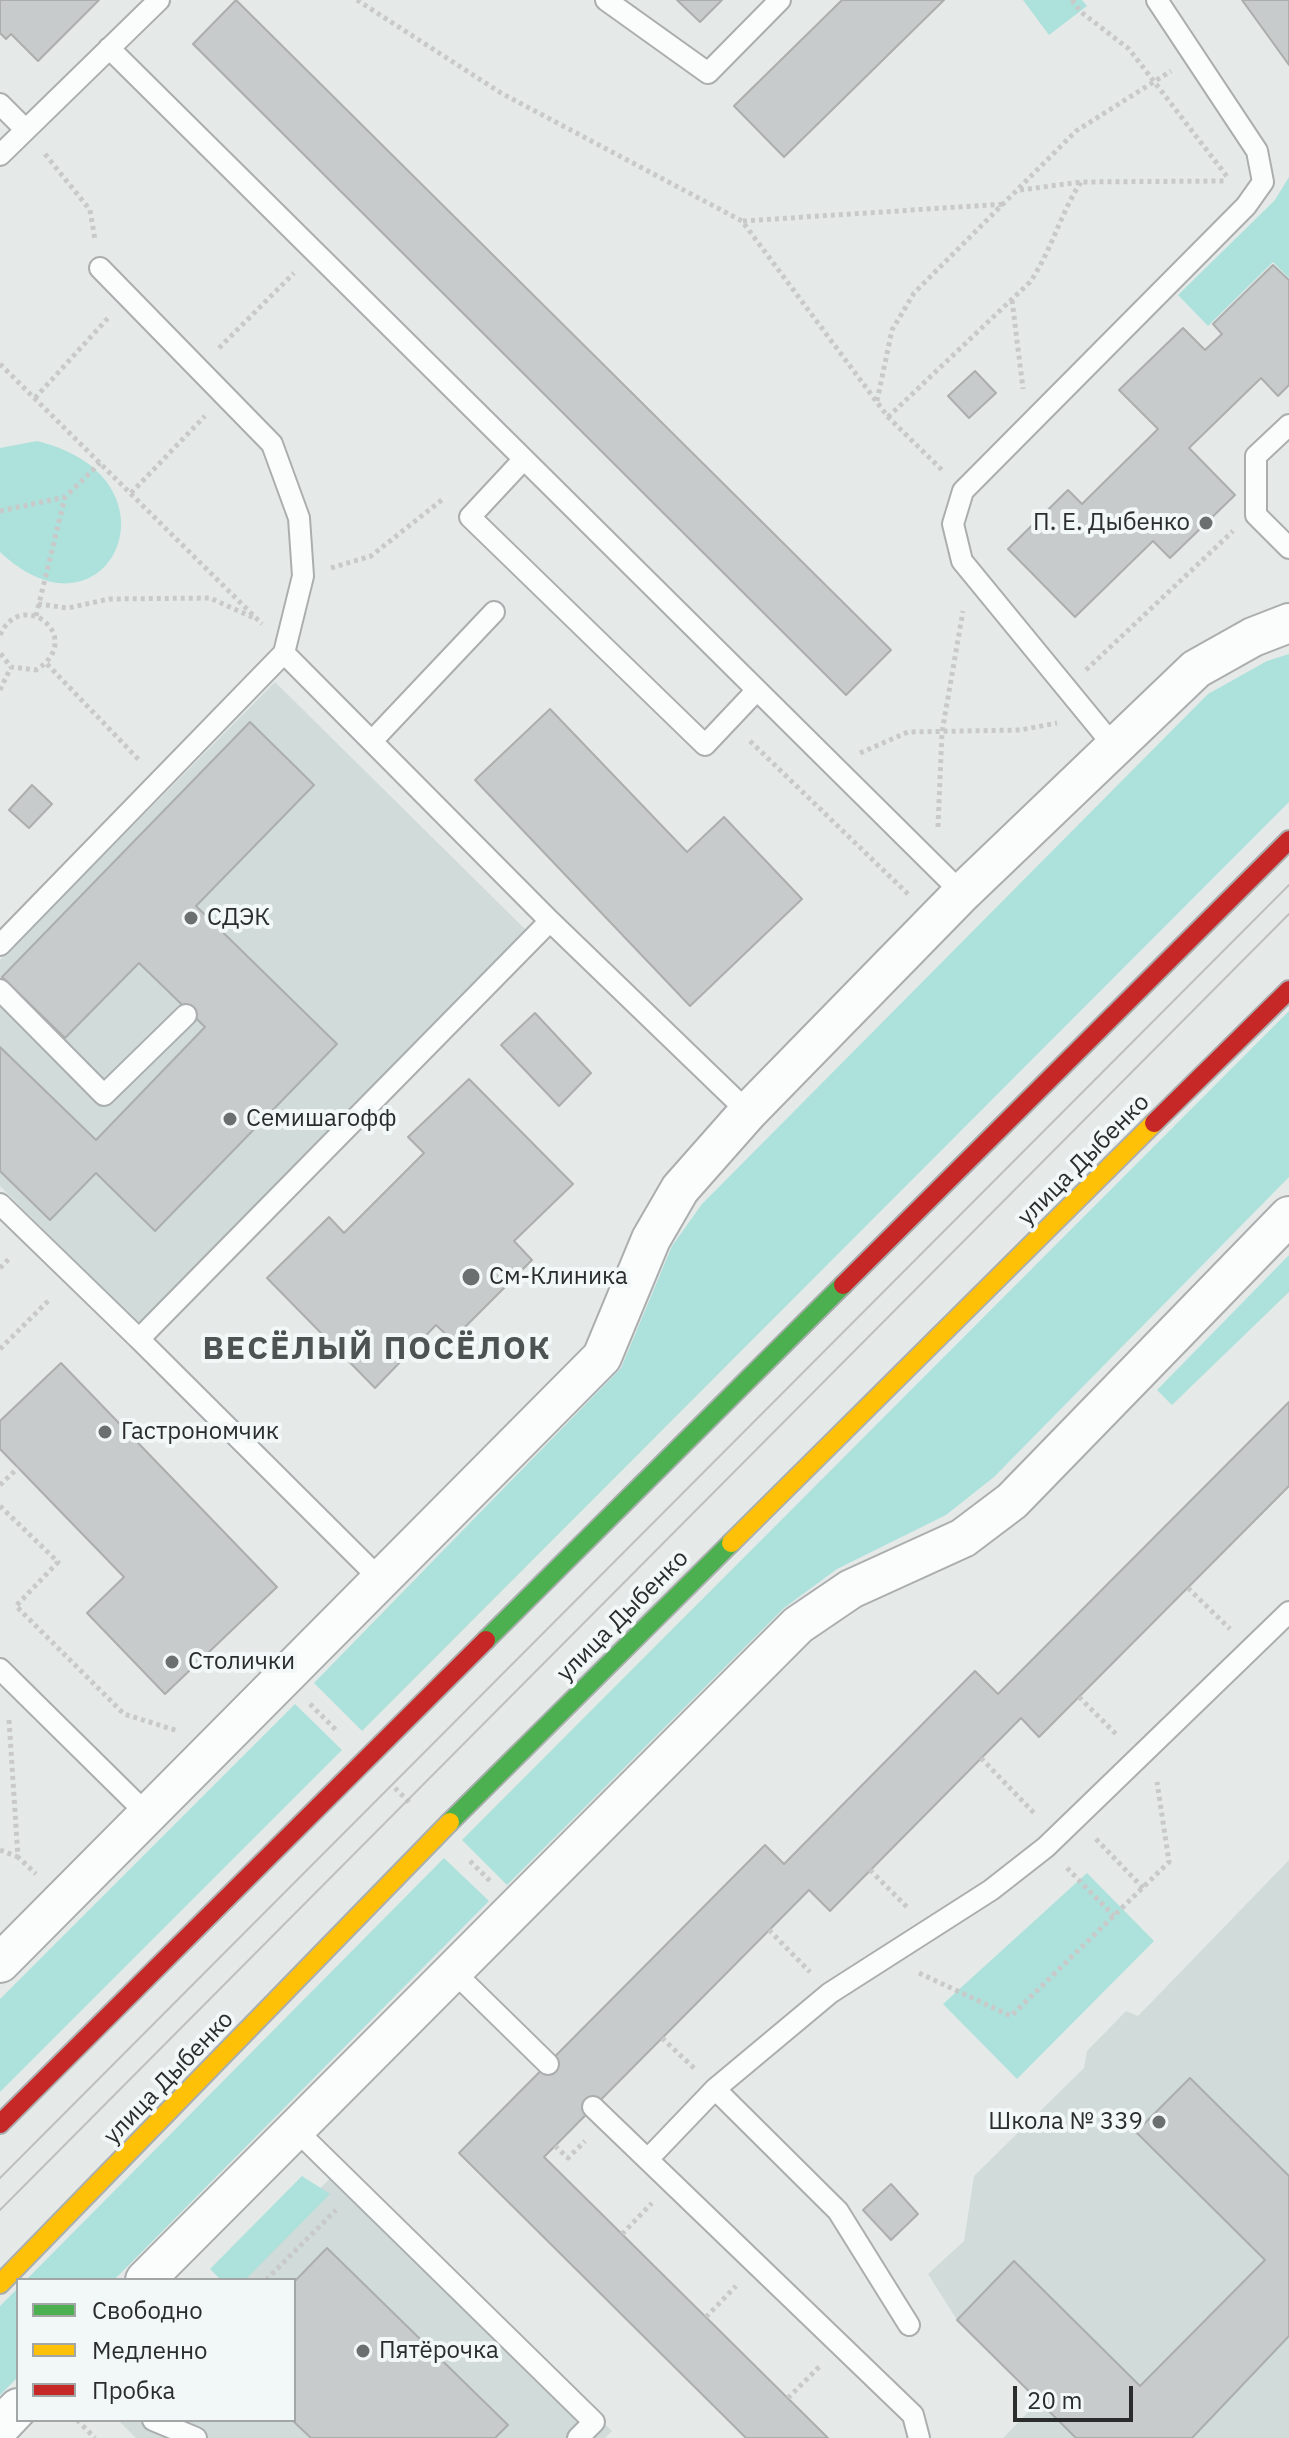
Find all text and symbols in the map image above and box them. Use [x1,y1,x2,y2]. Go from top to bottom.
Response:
place label: П. Е. Дыбенко [1033,509,1190,537]
marker: П. Е. Дыбенко [1197,514,1215,532]
place label: СДЭК [207,904,270,932]
marker: СДЭК [182,909,200,927]
street label: улица Дыбенко [1012,1088,1156,1232]
place label: Семишагофф [246,1105,396,1133]
marker: Семишагофф [221,1110,239,1128]
place label: См-Клиника [489,1263,628,1291]
marker: См-Клиника [460,1266,482,1288]
district label: ВЕСЁЛЫЙ ПОСЁЛОК [202,1331,552,1369]
place label: Гастрономчик [121,1418,279,1446]
marker: Гастрономчик [96,1423,114,1441]
street label: улица Дыбенко [551,1544,695,1688]
place label: Столички [188,1648,295,1676]
marker: Столички [163,1653,181,1671]
street label: улица Дыбенко [98,2005,240,2151]
place label: Школа № 339 [988,2108,1143,2136]
marker: Школа № 339 [1150,2113,1168,2131]
legend [16,2278,296,2422]
text: Свободно [92,2294,203,2326]
text: Медленно [92,2334,208,2366]
place label: Пятёрочка [379,2337,499,2365]
marker: Пятёрочка [354,2342,372,2360]
scale bar [1017,2370,1137,2420]
text: Пробка [92,2374,175,2406]
text: 20 m [1027,2384,1082,2416]

